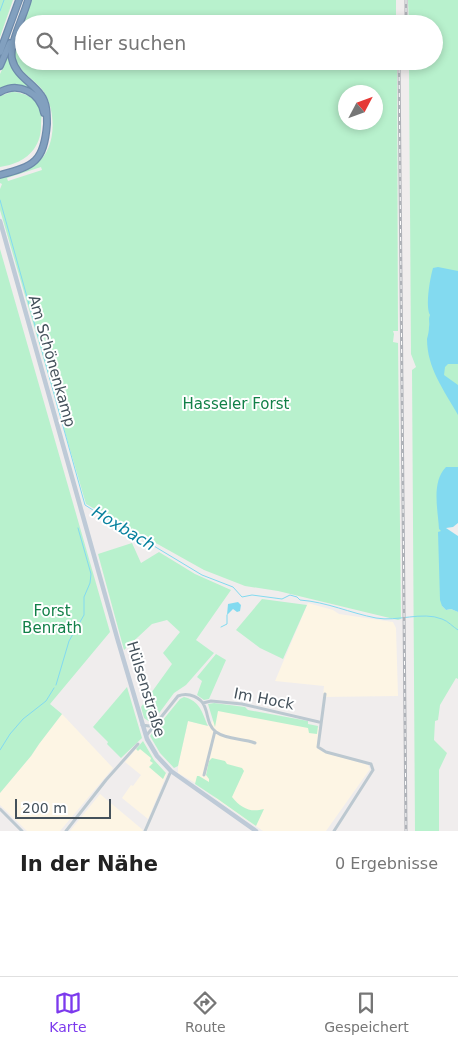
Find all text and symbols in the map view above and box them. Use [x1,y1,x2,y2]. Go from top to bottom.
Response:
search box [15,15,443,70]
icon: search [33,29,61,57]
text: Hier suchen [73,32,186,54]
north arrow [338,85,383,130]
street label: Am Schönenkamp [25,293,79,429]
park label: Hasseler Forst [183,395,290,413]
water label: Hoxbach [89,502,159,555]
park label: Forst Benrath [22,602,82,637]
street label: Hülsenstraße [123,639,169,739]
street label: Im Hock [232,684,296,714]
scale bar [15,796,111,819]
text: 200 m [22,800,67,816]
text: In der Nähe [20,852,158,876]
text: 0 Ergebnisse [335,854,438,873]
tab: Karte [49,989,87,1035]
tab: Route [185,989,226,1035]
tab: Gespeichert [324,989,409,1035]

